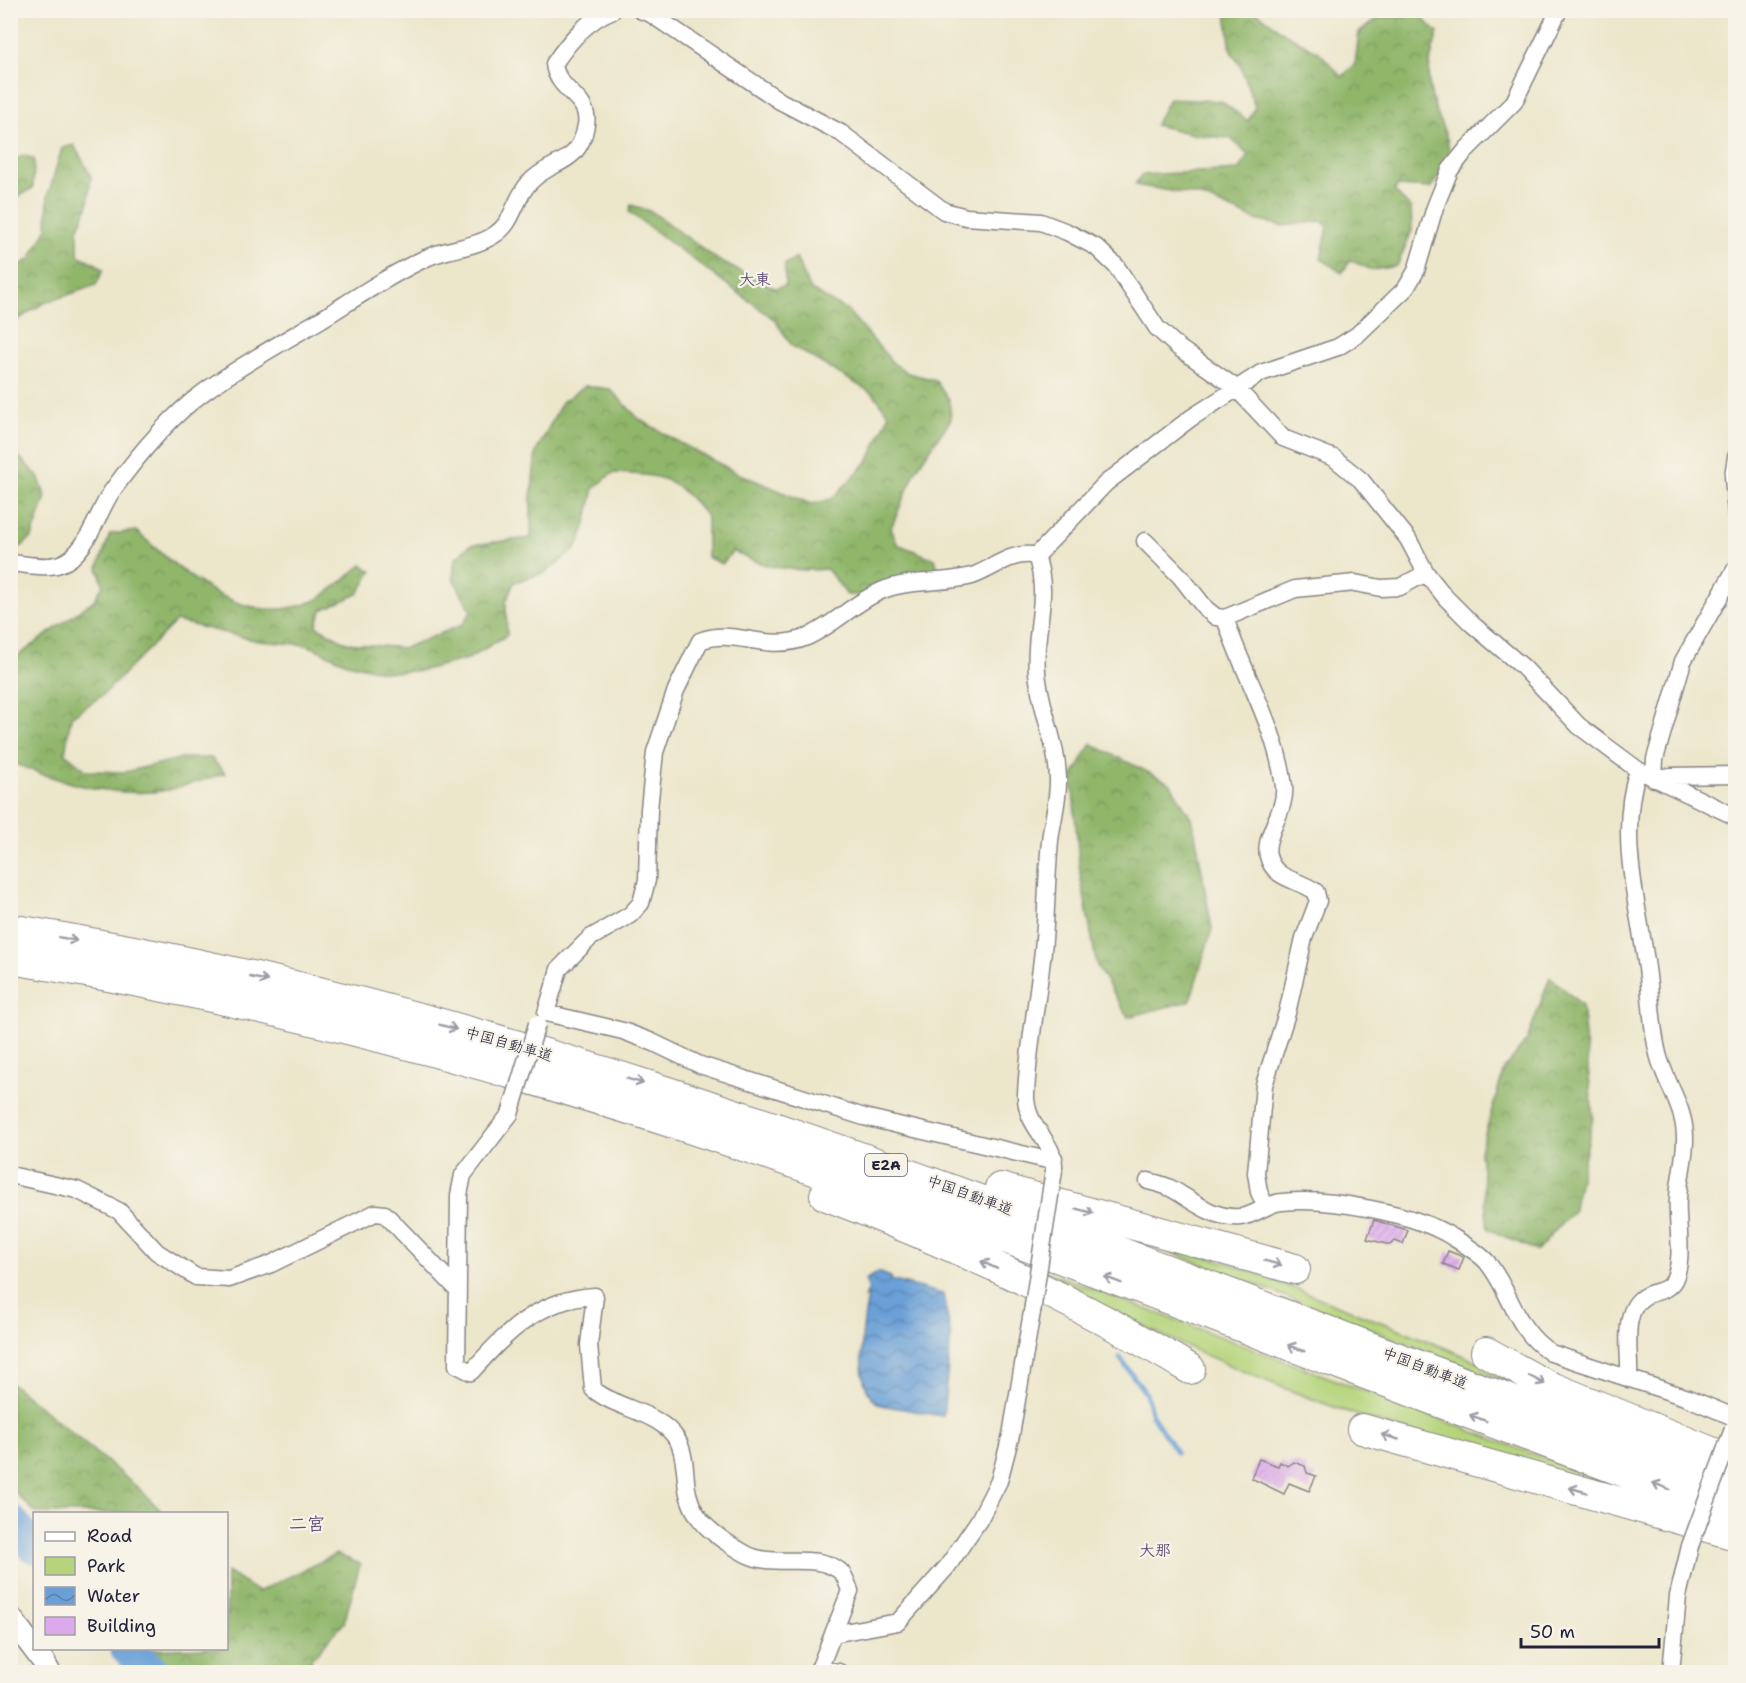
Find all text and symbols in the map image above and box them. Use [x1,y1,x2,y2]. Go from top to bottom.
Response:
district label: 大東 [739,269,771,290]
one-way arrow [58,934,77,945]
one-way arrow [249,974,268,985]
one-way arrow [438,1022,457,1033]
street label: 中国自動車道 [463,1022,555,1066]
one-way arrow [625,1076,644,1087]
road number: E2A [865,1154,907,1176]
street label: 中国自動車道 [924,1170,1016,1220]
one-way arrow [1076,1206,1095,1217]
one-way arrow [981,1258,999,1270]
one-way arrow [1263,1258,1282,1269]
one-way arrow [1105,1273,1123,1284]
one-way arrow [1287,1342,1306,1353]
street label: 中国自動車道 [1379,1343,1471,1393]
one-way arrow [1528,1374,1545,1386]
one-way arrow [1469,1412,1488,1423]
one-way arrow [1381,1431,1400,1442]
one-way arrow [1652,1480,1671,1491]
one-way arrow [1569,1484,1588,1495]
legend [33,1512,228,1650]
district label: 二宮 [289,1512,325,1536]
text: Road [87,1524,132,1548]
district label: 大那 [1139,1540,1171,1561]
text: Park [87,1554,126,1578]
text: Water [87,1584,140,1608]
scale bar [1521,1611,1659,1649]
text: Building [87,1614,156,1638]
text: 50 m [1530,1620,1575,1644]

